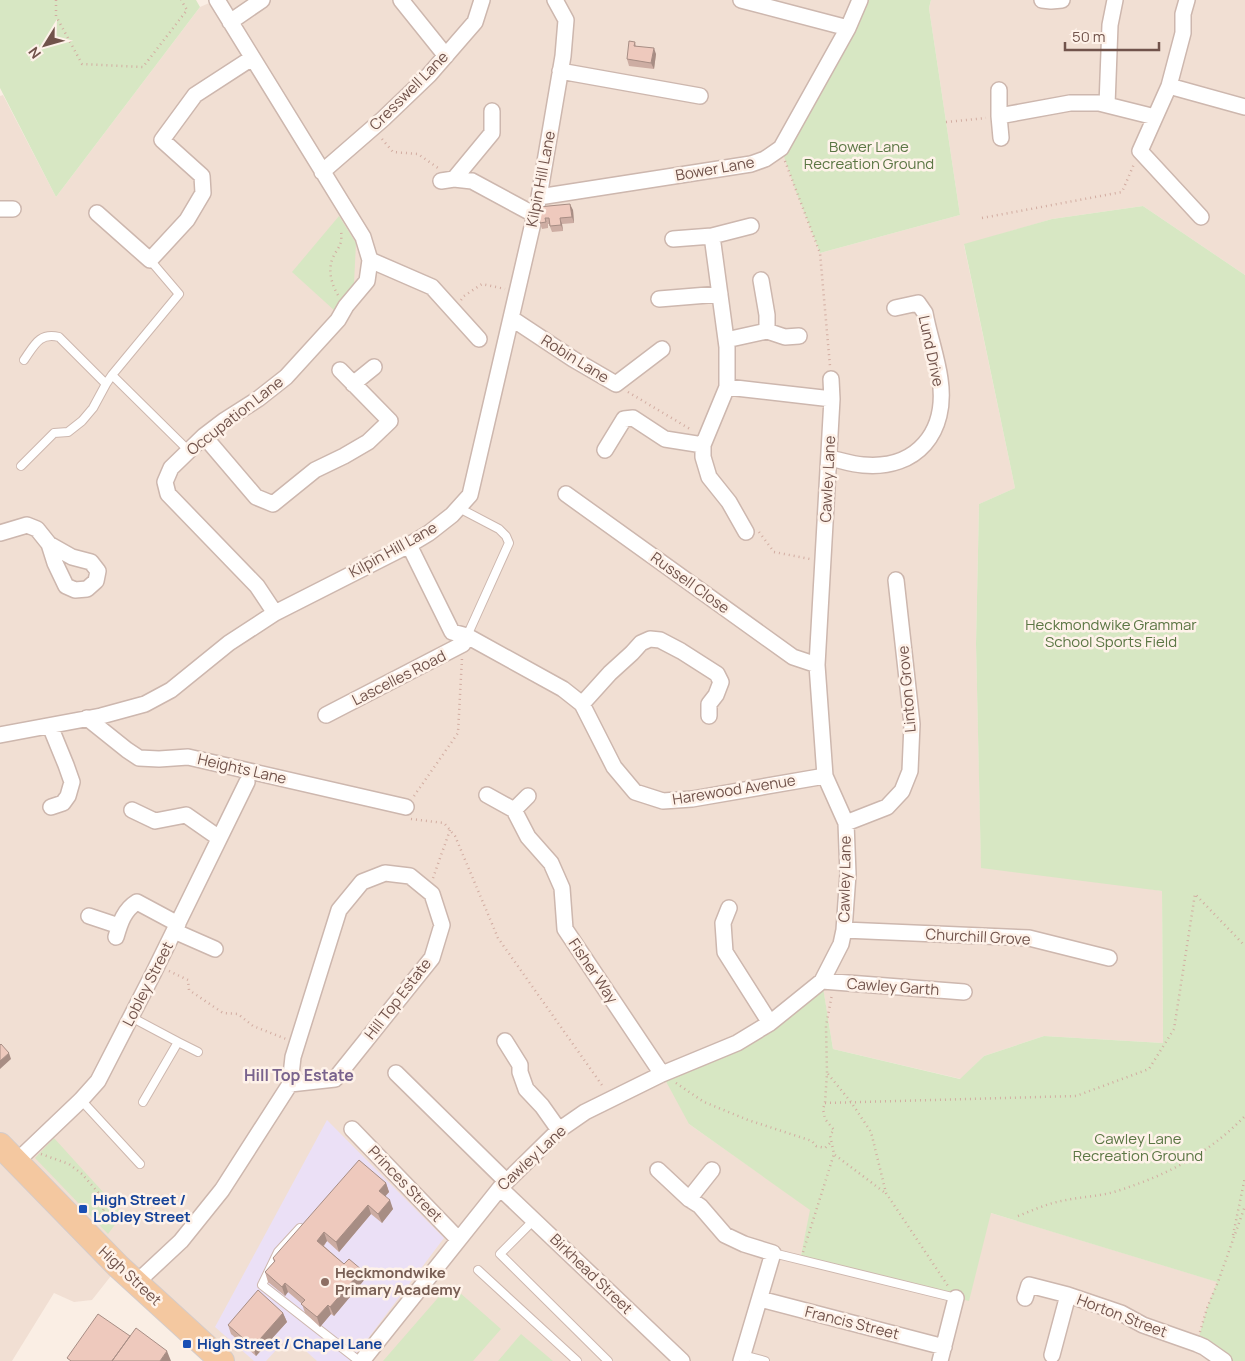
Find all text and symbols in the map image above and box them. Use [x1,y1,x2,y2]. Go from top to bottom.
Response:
north arrow [20,20,70,70]
scale bar [1065,20,1159,52]
text: 50 m [1072,26,1106,47]
text: N [24,43,45,63]
street label: Cresswell Lane [365,46,453,135]
street label: Kilpin Hill Lane [521,129,560,229]
park label: Bower Lane Recreation Ground [804,136,934,174]
street label: Bower Lane [674,151,756,186]
street label: Lund Drive [914,313,949,389]
street label: Robin Lane [537,329,613,388]
street label: Occupation Lane [182,371,288,460]
street label: Cawley Lane [815,435,840,523]
street label: Kilpin Hill Lane [345,517,441,582]
street label: Russell Close [647,547,734,618]
park label: Heckmondwike Grammar School Sports Field [1025,614,1197,652]
street label: Lascelles Road [348,645,449,710]
street label: Linton Grove [892,645,921,733]
street label: Heights Lane [196,748,289,789]
street label: Harewood Avenue [671,769,797,810]
street label: Cawley Lane [833,835,856,923]
street label: Churchill Grove [925,923,1031,950]
street label: Fisher Way [564,934,623,1007]
street label: Lobley Street [117,938,178,1030]
street label: Hill Top Estate [359,954,436,1044]
street label: Cawley Garth [846,973,940,1000]
district label: Hill Top Estate [244,1064,354,1086]
street label: Cawley Lane [493,1120,571,1195]
park label: Cawley Lane Recreation Ground [1073,1128,1203,1166]
street label: Princes Street [364,1141,447,1226]
place label: High Street / Lobley Street [93,1189,191,1227]
marker: High Street / Lobley Street [77,1203,89,1215]
street label: Birkhead Street [545,1229,637,1318]
street label: High Street [94,1241,166,1310]
place label: Heckmondwike Primary Academy [335,1262,461,1300]
marker: Heckmondwike Primary Academy [319,1276,331,1288]
street label: Horton Street [1074,1289,1170,1342]
street label: Francis Street [803,1301,901,1344]
place label: High Street / Chapel Lane [197,1333,382,1354]
marker: High Street / Chapel Lane [181,1338,193,1350]

